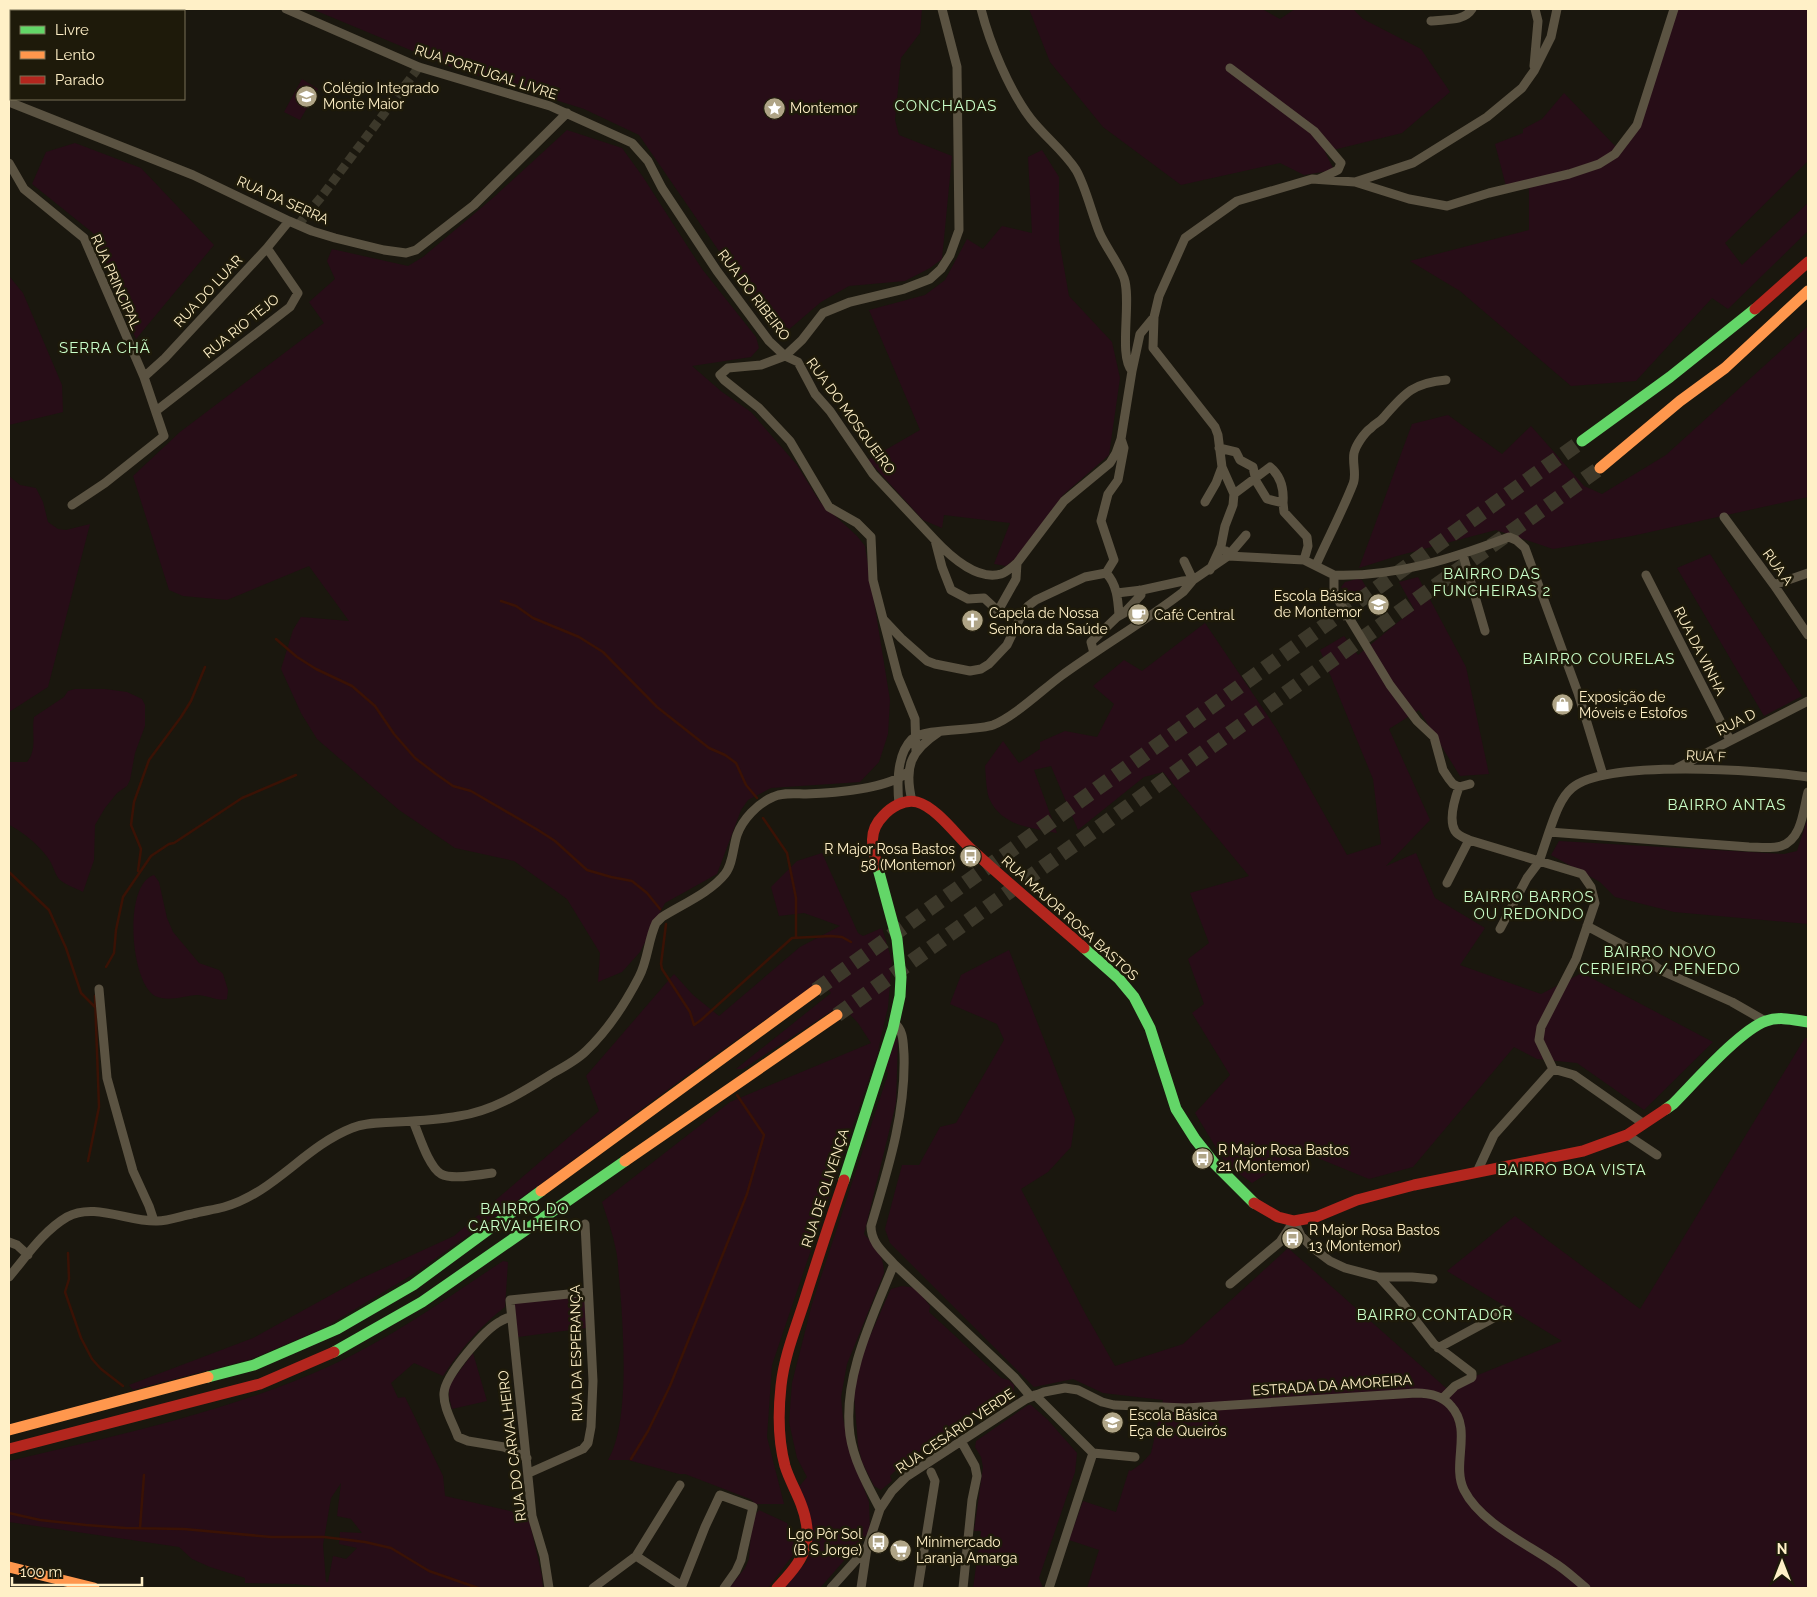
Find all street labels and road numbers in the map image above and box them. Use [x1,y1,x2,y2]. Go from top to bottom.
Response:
street label: RUA PORTUGAL LIVRE [413,41,559,103]
street label: RUA DA SERRA [235,173,332,228]
street label: RUA PRINCIPAL [88,232,144,332]
street label: RUA DO RIBEIRO [715,246,793,344]
street label: RUA DO LUAR [171,252,245,330]
street label: RUA RIO TEJO [200,291,282,361]
street label: RUA DO MOSQUEIRO [803,355,899,477]
street label: RUA A [1759,546,1797,589]
street label: RUA DA VINHA [1671,604,1729,698]
street label: RUA D [1714,705,1758,739]
street label: RUA F [1686,747,1726,765]
street label: RUA MAJOR ROSA BASTOS [998,852,1142,984]
street label: RUA DE OLIVENÇA [798,1126,852,1249]
street label: RUA DA ESPERANÇA [567,1284,585,1421]
street label: RUA DO CARVALHEIRO [495,1370,529,1522]
street label: ESTRADA DA AMOREIRA [1252,1371,1413,1399]
street label: RUA CESÁRIO VERDE [892,1384,1017,1477]

